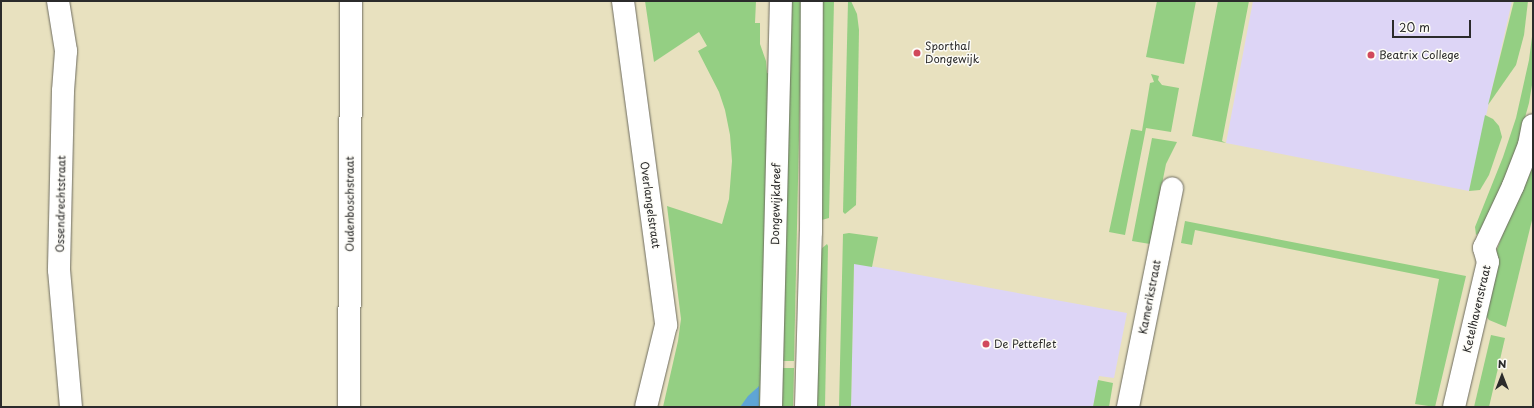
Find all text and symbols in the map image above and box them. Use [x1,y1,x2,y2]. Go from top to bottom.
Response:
scale bar [1394,12,1473,38]
text: 20 m [1399,18,1430,36]
place label: Sporthal Dongewijk [925,40,979,66]
marker: Sporthal Dongewijk [912,48,922,58]
place label: Beatrix College [1379,48,1459,62]
marker: Beatrix College [1366,50,1376,60]
street label: Ossendrechtstraat [54,155,68,253]
street label: Oudenboschstraat [343,156,357,252]
street label: Overlangelstraat [637,161,663,249]
street label: Dongewijkdreef [769,163,783,245]
street label: Kamerikstraat [1136,259,1164,335]
street label: Ketelhavenstraat [1460,264,1494,354]
place label: De Petteflet [994,337,1057,351]
marker: De Petteflet [981,339,991,349]
text: N [1498,355,1506,372]
north arrow [1482,356,1522,396]

